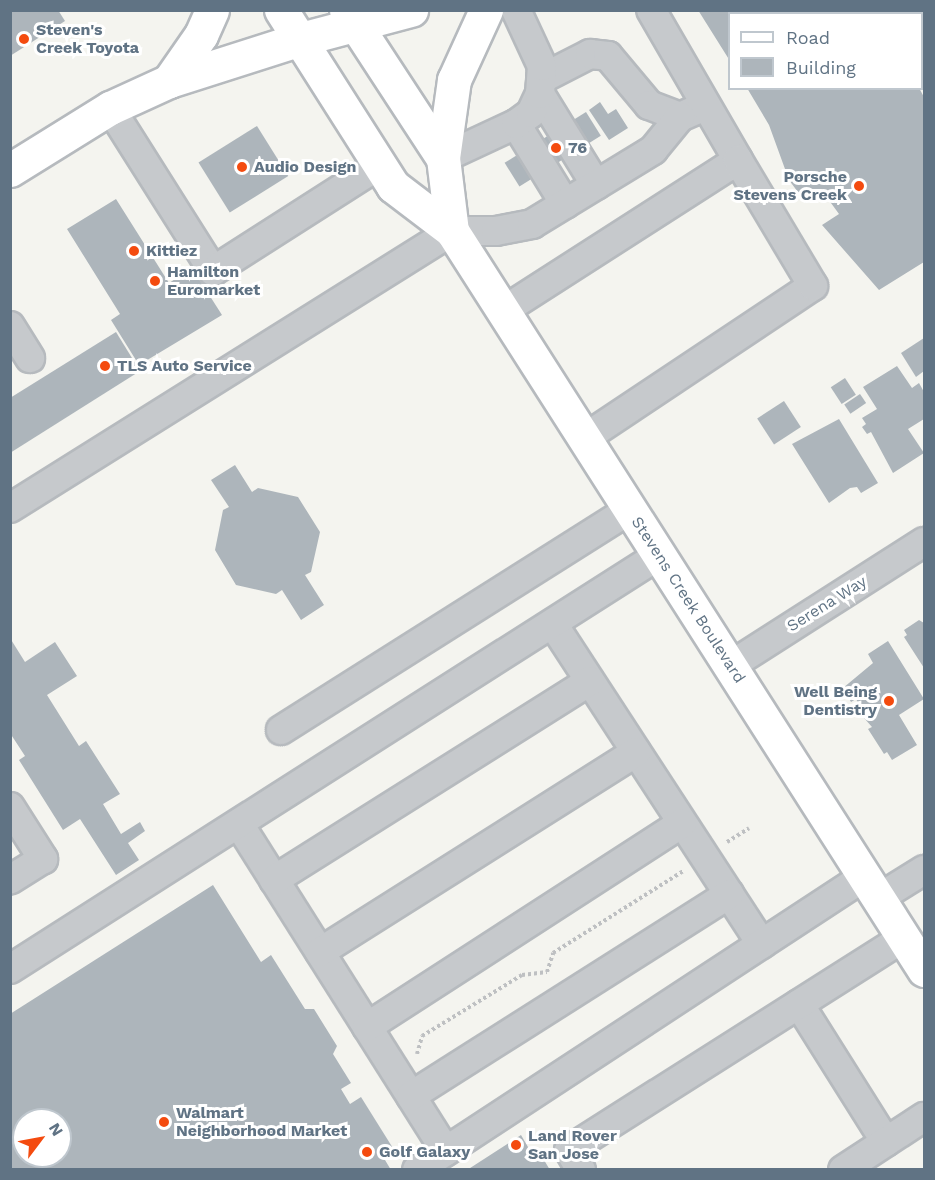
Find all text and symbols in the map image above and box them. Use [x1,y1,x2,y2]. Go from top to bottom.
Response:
legend [728,12,923,90]
place label: Steven's Creek Toyota [36,20,140,58]
text: Road [786,27,830,48]
marker: Steven's Creek Toyota [17,32,31,46]
text: Building [786,57,856,78]
place label: 76 [568,138,587,158]
marker: 76 [549,141,563,155]
place label: Audio Design [254,157,356,177]
marker: Audio Design [235,160,249,174]
place label: Porsche Stevens Creek [733,167,847,205]
marker: Porsche Stevens Creek [852,179,866,193]
place label: Kittiez [146,241,197,261]
marker: Kittiez [127,244,141,258]
place label: Hamilton Euromarket [167,262,260,300]
marker: Hamilton Euromarket [148,274,162,288]
place label: TLS Auto Service [117,356,252,376]
marker: TLS Auto Service [98,359,112,373]
street label: Stevens Creek Boulevard [627,513,749,687]
street label: Serena Way [783,572,871,636]
place label: Well Being Dentistry [794,682,877,720]
marker: Well Being Dentistry [882,694,896,708]
place label: Walmart Neighborhood Market [176,1103,347,1141]
north arrow [12,1108,72,1168]
marker: Walmart Neighborhood Market [157,1115,171,1129]
text: N [45,1119,67,1139]
place label: Land Rover San Jose [528,1126,617,1164]
marker: Land Rover San Jose [509,1138,523,1152]
place label: Golf Galaxy [379,1142,470,1162]
marker: Golf Galaxy [360,1145,374,1159]

